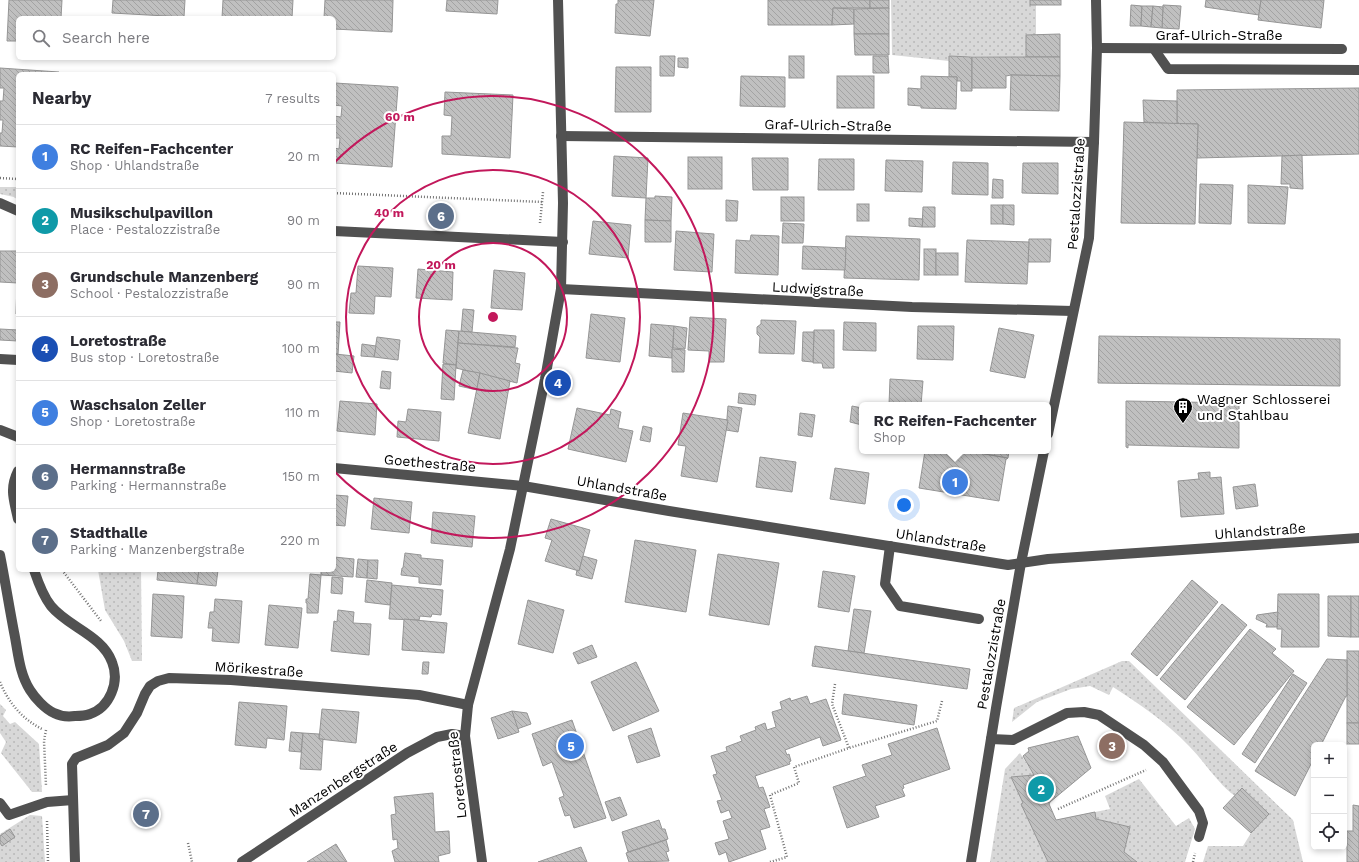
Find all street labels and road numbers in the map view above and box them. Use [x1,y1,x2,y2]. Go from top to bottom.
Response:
street label: Graf-Ulrich-Straße [1155,27,1283,43]
street label: Graf-Ulrich-Straße [764,116,892,134]
street label: Pestalozzistraße [1064,137,1088,251]
street label: Ludwigstraße [772,279,864,299]
street label: Goethestraße [383,451,477,475]
street label: Uhlandstraße [576,472,668,504]
street label: Uhlandstraße [1214,520,1306,542]
street label: Uhlandstraße [895,525,987,555]
street label: Pestalozzistraße [973,597,1009,711]
street label: Mörikestraße [214,658,304,680]
street label: Loretostraße [444,731,470,819]
street label: Manzenbergstraße [286,738,400,820]

